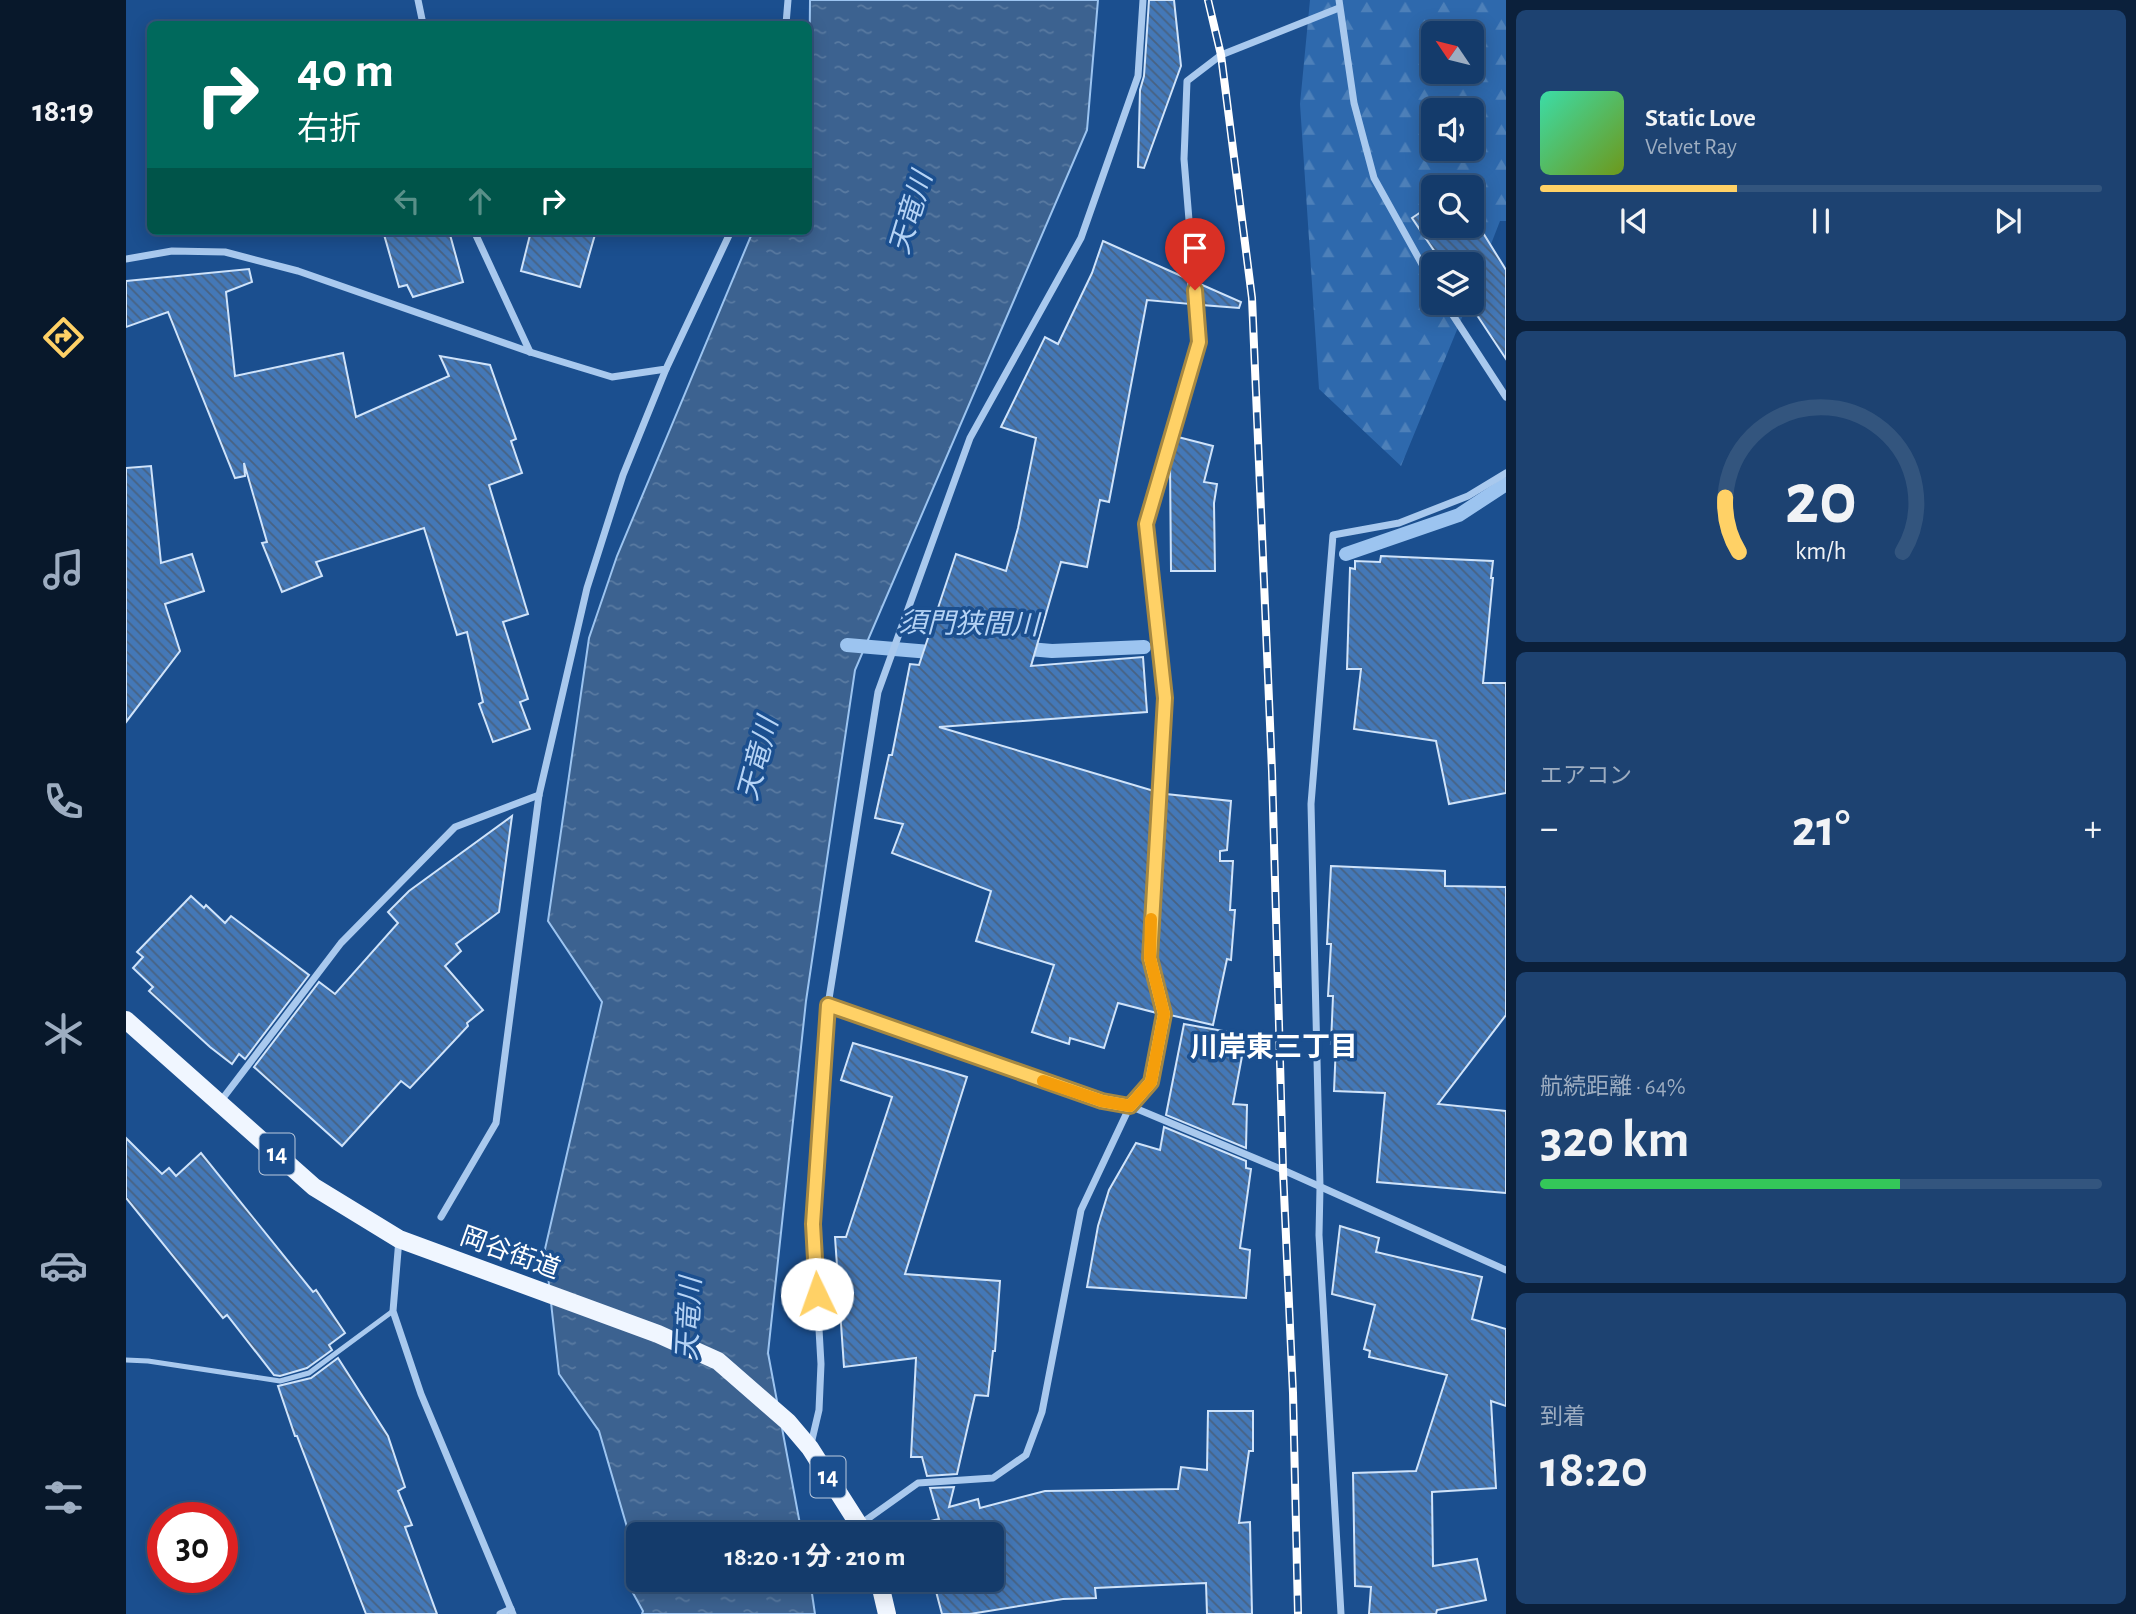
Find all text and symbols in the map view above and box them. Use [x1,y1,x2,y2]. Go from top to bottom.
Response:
north arrow [1421,21,1484,84]
map controls [1421,21,1484,315]
text: 40 m [297,47,394,96]
icon: right [182,49,273,140]
text: 18:19 [32,95,94,127]
button: sound [1421,98,1484,161]
text: Static Love [1645,105,1756,131]
text: 右折 [297,113,361,145]
text: Velvet Ray [1645,136,1737,159]
water label: 天竜川 [884,165,939,257]
button: search [1421,175,1484,238]
icon: left [388,182,426,220]
icon: ahead [461,182,499,220]
icon: right [534,182,572,220]
icon: previous [1615,202,1653,240]
icon: pause [1802,202,1840,240]
icon: next [1989,202,2027,240]
pin [1165,218,1225,290]
icon: arrive [1176,229,1214,267]
button: layers [1421,252,1484,315]
icon: directions [39,313,88,362]
text: 20 [1785,465,1857,538]
text: km/h [1795,539,1847,564]
icon: music [39,545,88,594]
water label: 須門狭間川 [899,608,1042,640]
water label: 天竜川 [733,711,784,803]
text: エアコン [1540,765,1632,788]
icon: phone [39,777,88,826]
text: 21° [1792,803,1850,855]
text: − [1540,810,1558,848]
text: + [2084,810,2102,848]
icon: climate [39,1009,88,1058]
district label: 川岸東三丁目 [1190,1032,1358,1062]
text: 航続距離 · 64% [1540,1076,1686,1099]
text: 320 km [1540,1114,1690,1166]
road number: 14 [260,1134,294,1174]
street label: 岡谷街道 [457,1222,564,1283]
icon: car [39,1241,88,1290]
position arrow [780,1257,854,1331]
water label: 天竜川 [672,1273,706,1362]
text: 到着 [1540,1406,1586,1429]
text: 18:20 [1540,1444,1648,1496]
road number: 14 [810,1456,846,1498]
icon: filters [39,1473,88,1522]
speed limit sign: 30 [147,1502,238,1593]
text: 18:20 · 1 分 · 210 m [725,1544,905,1570]

